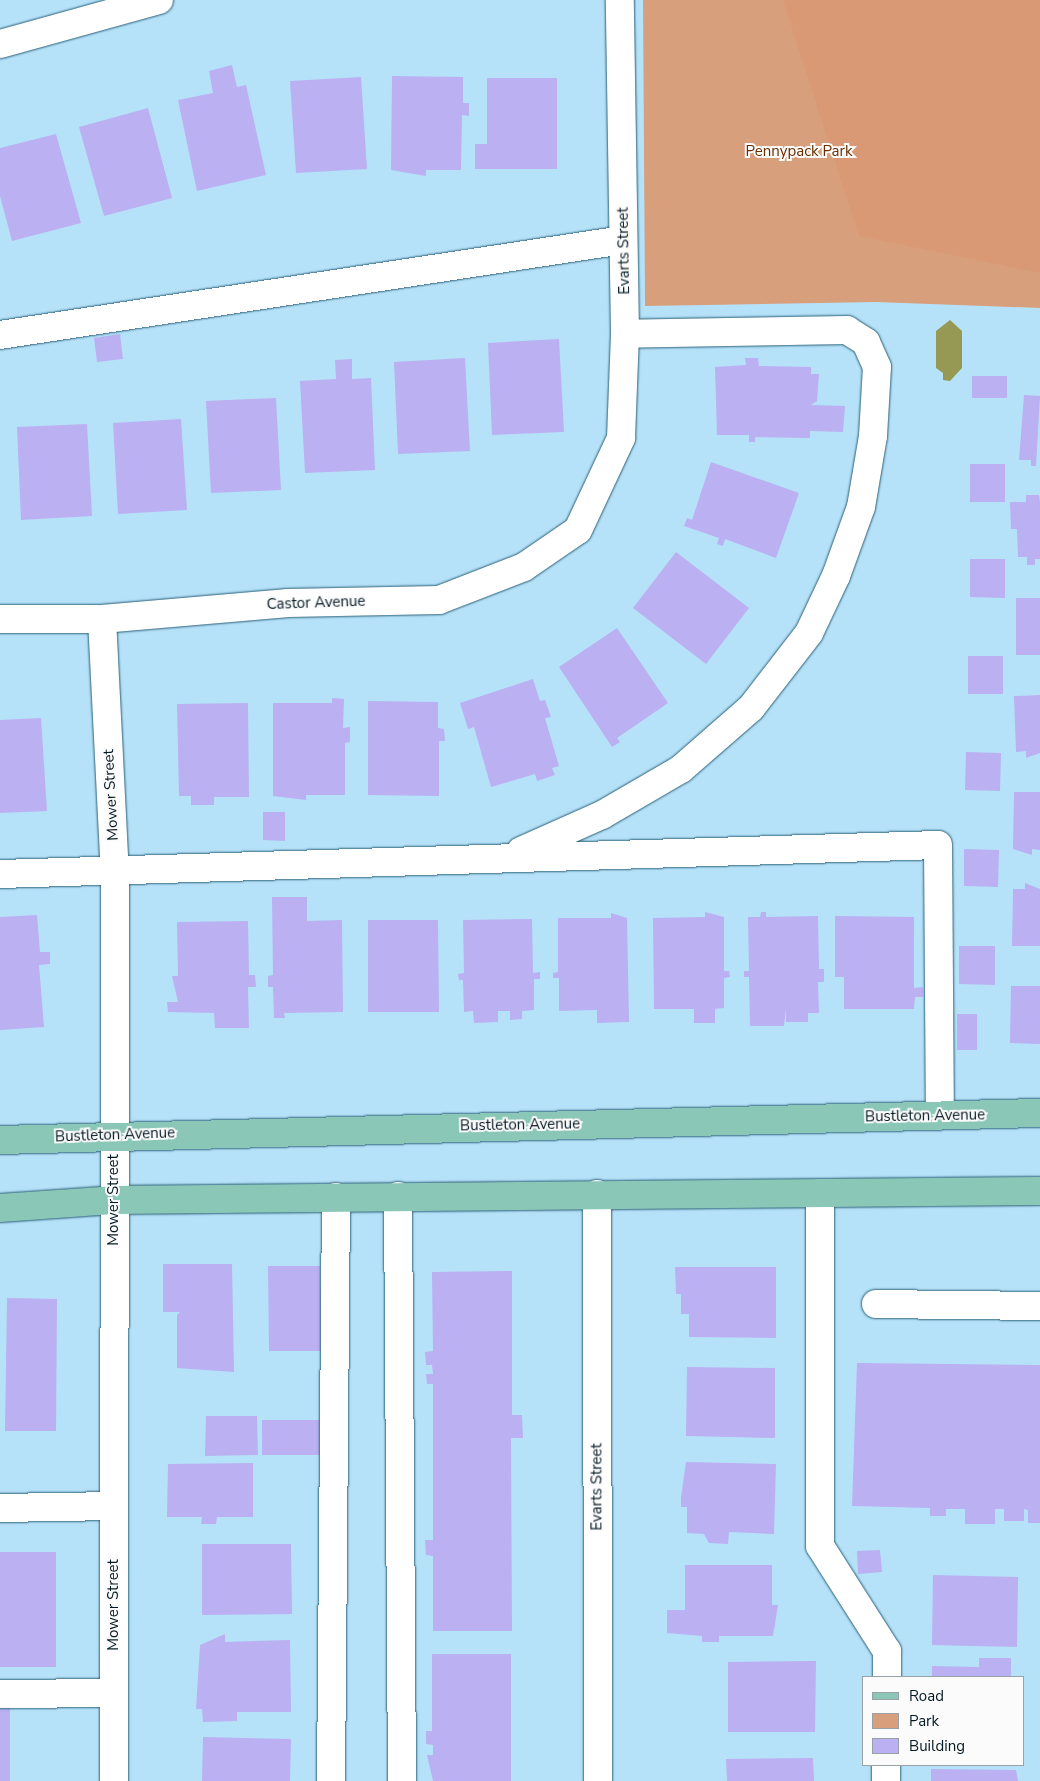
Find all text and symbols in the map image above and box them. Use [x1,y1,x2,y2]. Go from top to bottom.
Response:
park label: Pennypack Park [746,143,852,161]
street label: Evarts Street [614,207,634,295]
street label: Castor Avenue [266,592,366,614]
street label: Mower Street [100,749,122,841]
street label: Bustleton Avenue [865,1106,985,1126]
street label: Bustleton Avenue [460,1115,580,1135]
street label: Bustleton Avenue [55,1124,175,1146]
street label: Mower Street [105,1154,123,1246]
street label: Evarts Street [588,1443,606,1531]
street label: Mower Street [105,1559,123,1651]
legend [862,1676,1025,1766]
text: Road [909,1686,944,1706]
text: Park [909,1711,939,1731]
text: Building [909,1736,965,1756]

